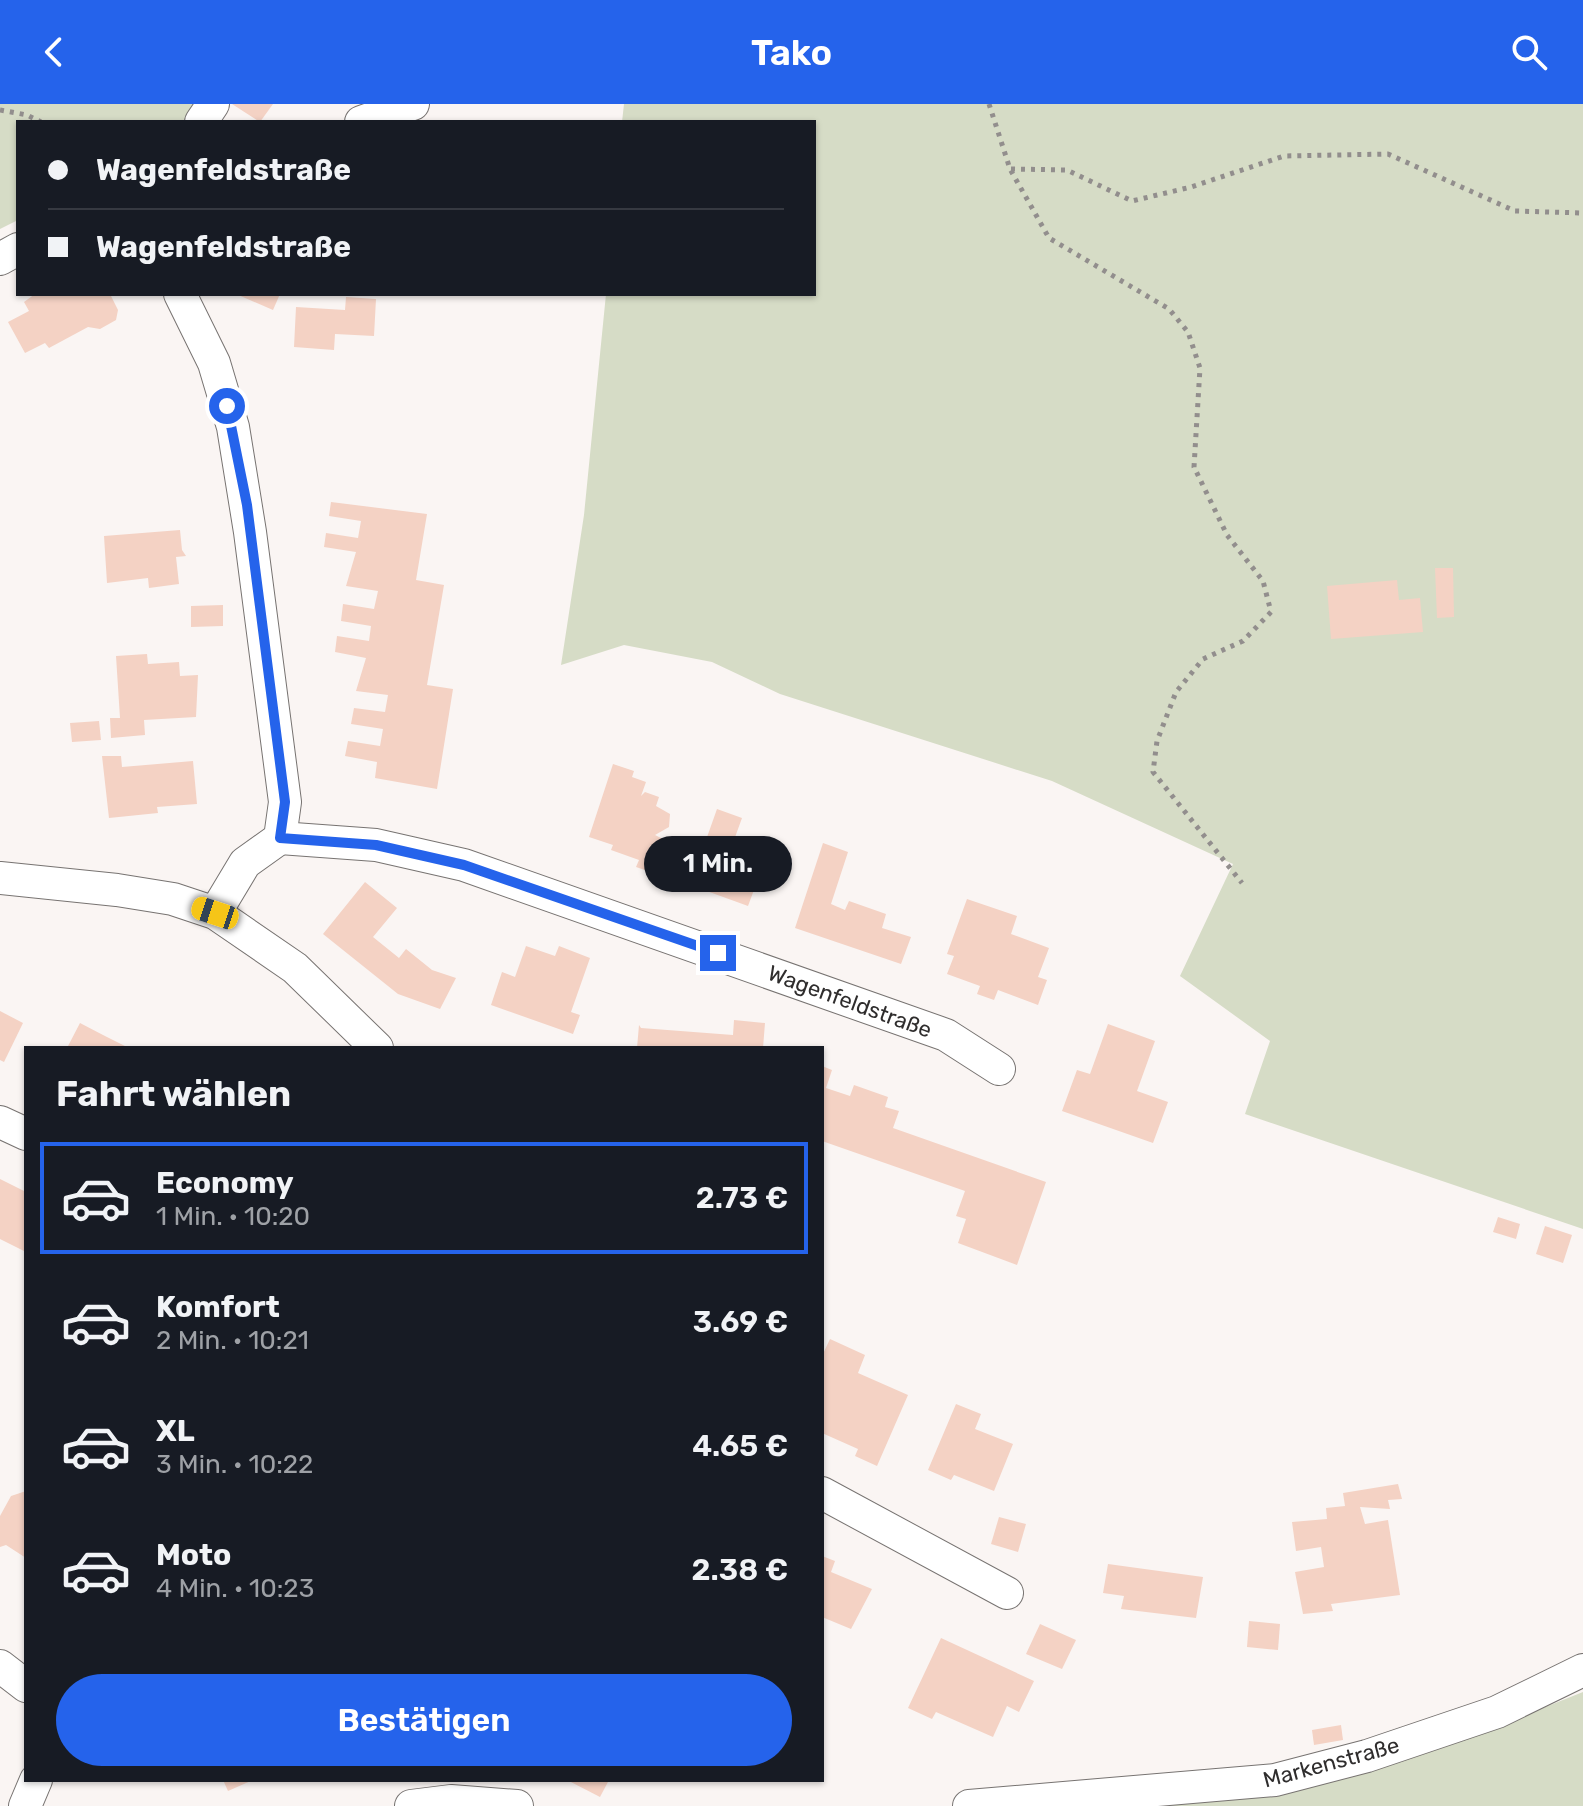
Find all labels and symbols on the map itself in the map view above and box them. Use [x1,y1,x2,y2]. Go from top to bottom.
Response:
route start [209,388,245,424]
callout: 1 Min. [644,837,792,893]
car [188,894,242,932]
route end [700,935,736,971]
street label: Wagenfeldstraße [764,959,935,1044]
street label: Markenstraße [1260,1731,1402,1794]

